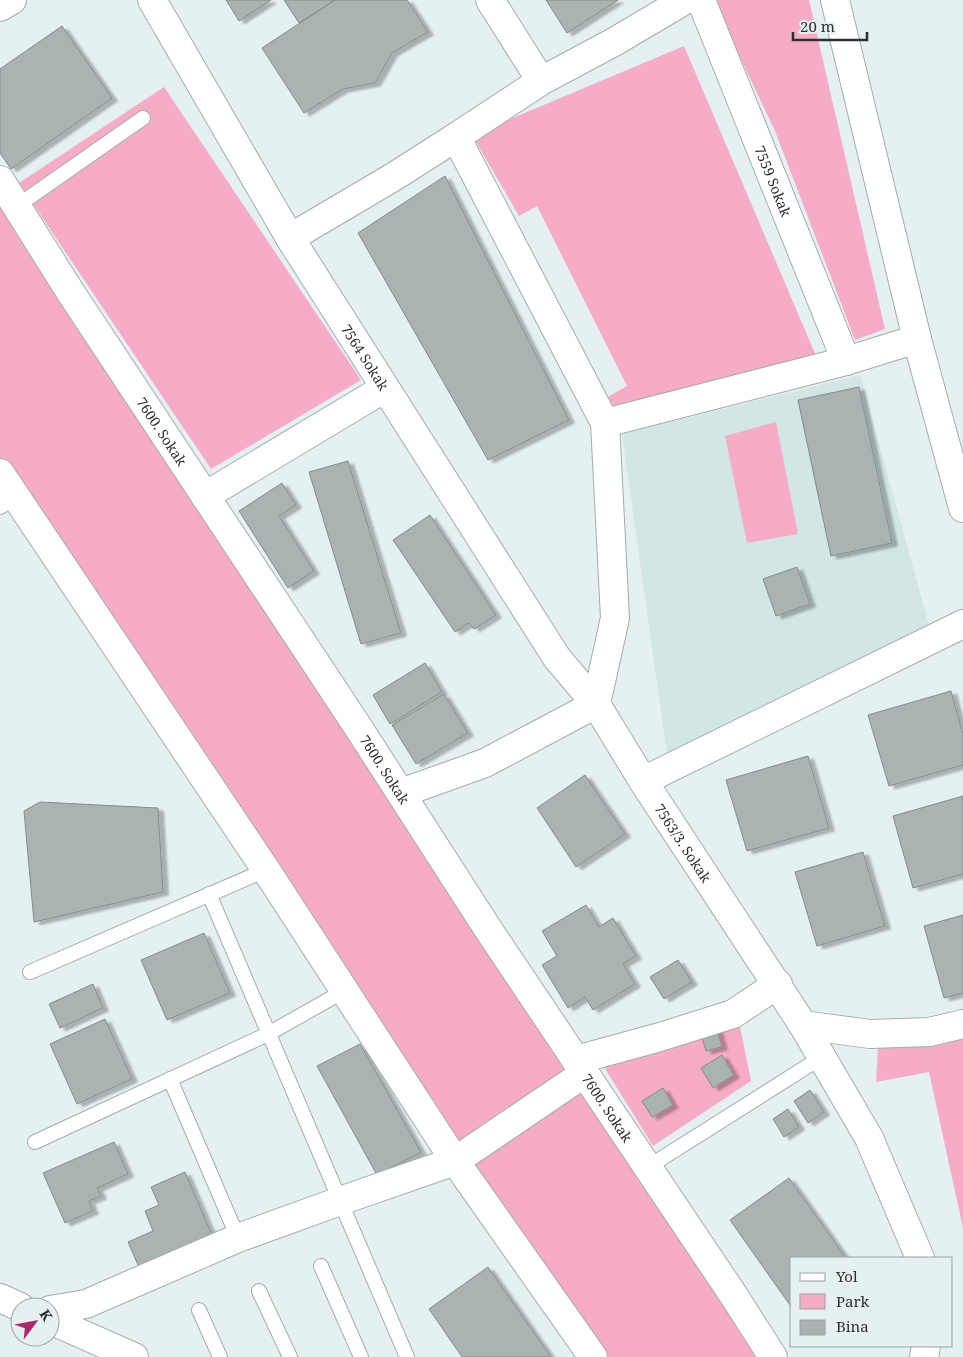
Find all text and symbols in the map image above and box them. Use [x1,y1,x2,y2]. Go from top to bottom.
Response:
scale bar [793,10,867,42]
text: 20 m [800,16,835,36]
street label: 7559 Sokak [751,143,797,220]
street label: 7564 Sokak [337,320,394,394]
street label: 7600. Sokak [133,393,192,470]
street label: 7600. Sokak [356,731,415,808]
street label: 7563/3. Sokak [651,800,717,886]
street label: 7600. Sokak [578,1070,638,1146]
legend [790,1257,953,1347]
text: Yol [835,1266,858,1286]
text: Park [836,1291,870,1311]
north arrow [10,1297,60,1347]
text: K [36,1305,58,1325]
text: Bina [836,1316,869,1336]

